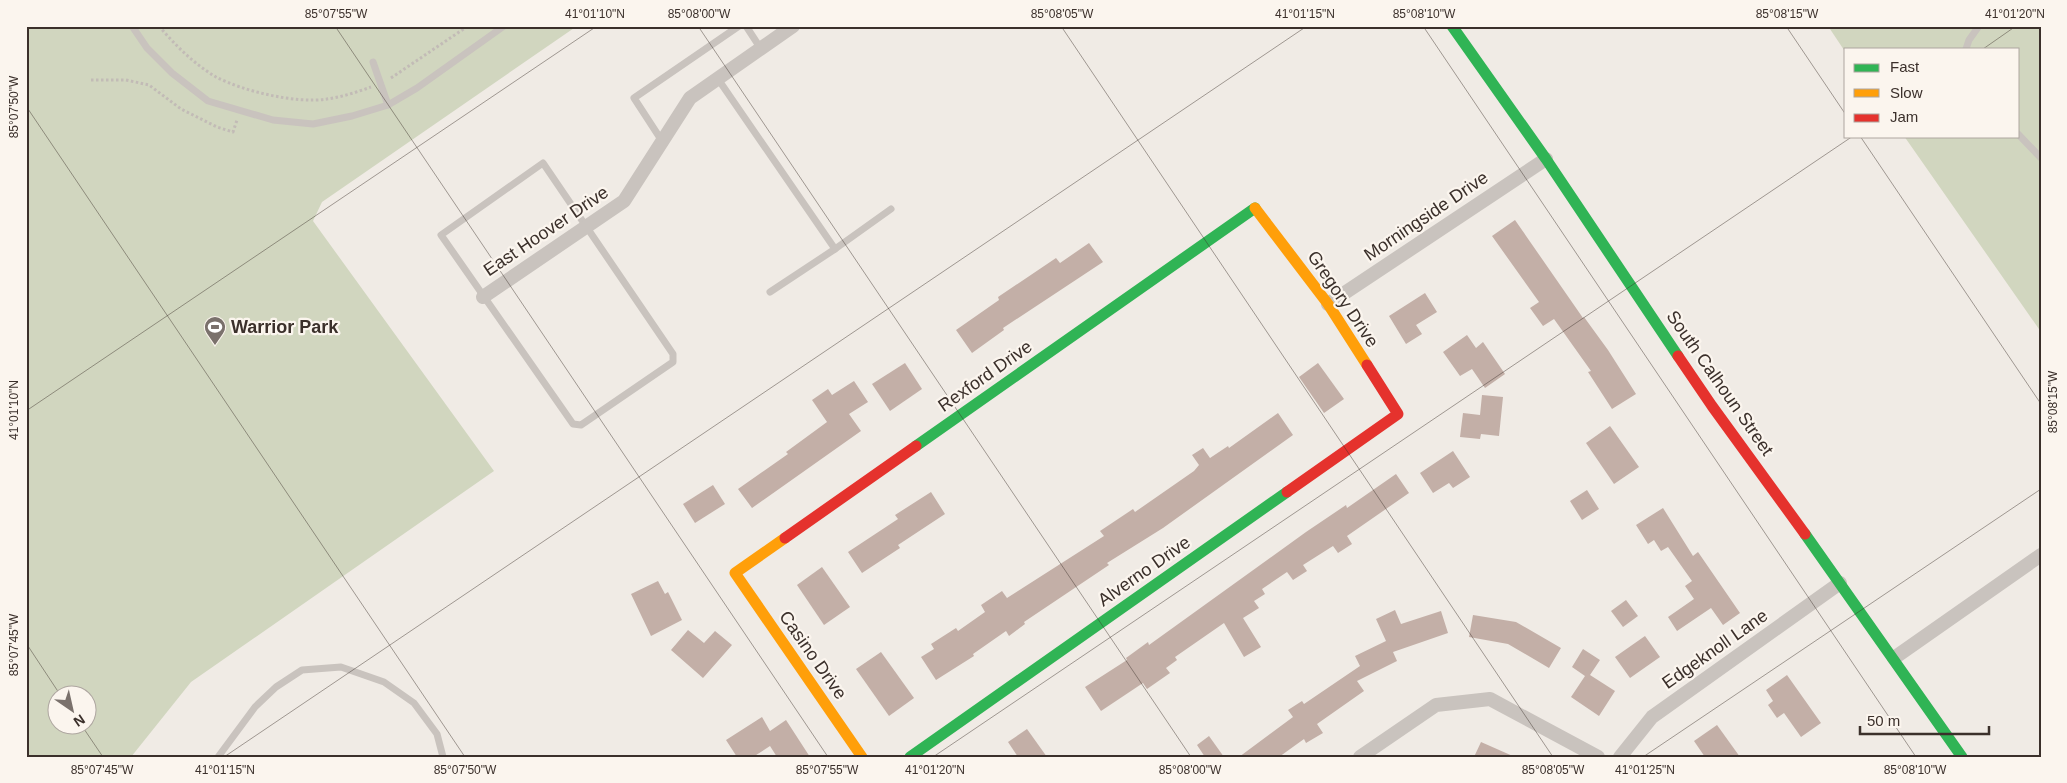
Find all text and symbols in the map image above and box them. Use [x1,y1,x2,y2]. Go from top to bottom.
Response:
text: 85°07'55"W [305,7,368,21]
text: 41°01'10"N [565,7,625,21]
text: 85°08'00"W [668,7,731,21]
text: 85°08'05"W [1031,7,1094,21]
text: 41°01'15"N [1275,7,1335,21]
text: 85°08'10"W [1393,7,1456,21]
text: 85°08'15"W [1756,7,1819,21]
text: 41°01'20"N [1985,7,2045,21]
legend [1844,48,2020,138]
text: Fast [1890,58,1920,75]
text: 85°07'50"W [7,75,21,138]
text: Slow [1890,84,1923,101]
text: Jam [1890,108,1918,125]
street label: Morningside Drive [1360,167,1492,265]
street label: East Hoover Drive [480,182,612,280]
street label: Gregory Drive [1303,247,1383,351]
street label: South Calhoun Street [1662,307,1778,459]
sports icon: Warrior Park [203,315,227,346]
place label: Warrior Park [231,317,339,337]
street label: Rexford Drive [934,336,1036,416]
text: 85°08'15"W [2046,370,2060,433]
text: 41°01'10"N [7,380,21,440]
street label: Alverno Drive [1094,532,1194,610]
street label: Edgeknoll Lane [1658,605,1772,693]
street label: Casino Drive [775,607,851,703]
text: 85°07'45"W [7,613,21,676]
north arrow [48,686,98,736]
scale bar [1860,703,1988,735]
text: N [71,711,88,730]
text: 50 m [1867,712,1900,729]
text: 85°07'45"W [71,763,134,777]
text: 41°01'15"N [195,763,255,777]
text: 85°07'50"W [434,763,497,777]
text: 85°07'55"W [796,763,859,777]
text: 41°01'20"N [905,763,965,777]
text: 85°08'00"W [1159,763,1222,777]
text: 85°08'05"W [1522,763,1585,777]
text: 41°01'25"N [1615,763,1675,777]
text: 85°08'10"W [1884,763,1947,777]

